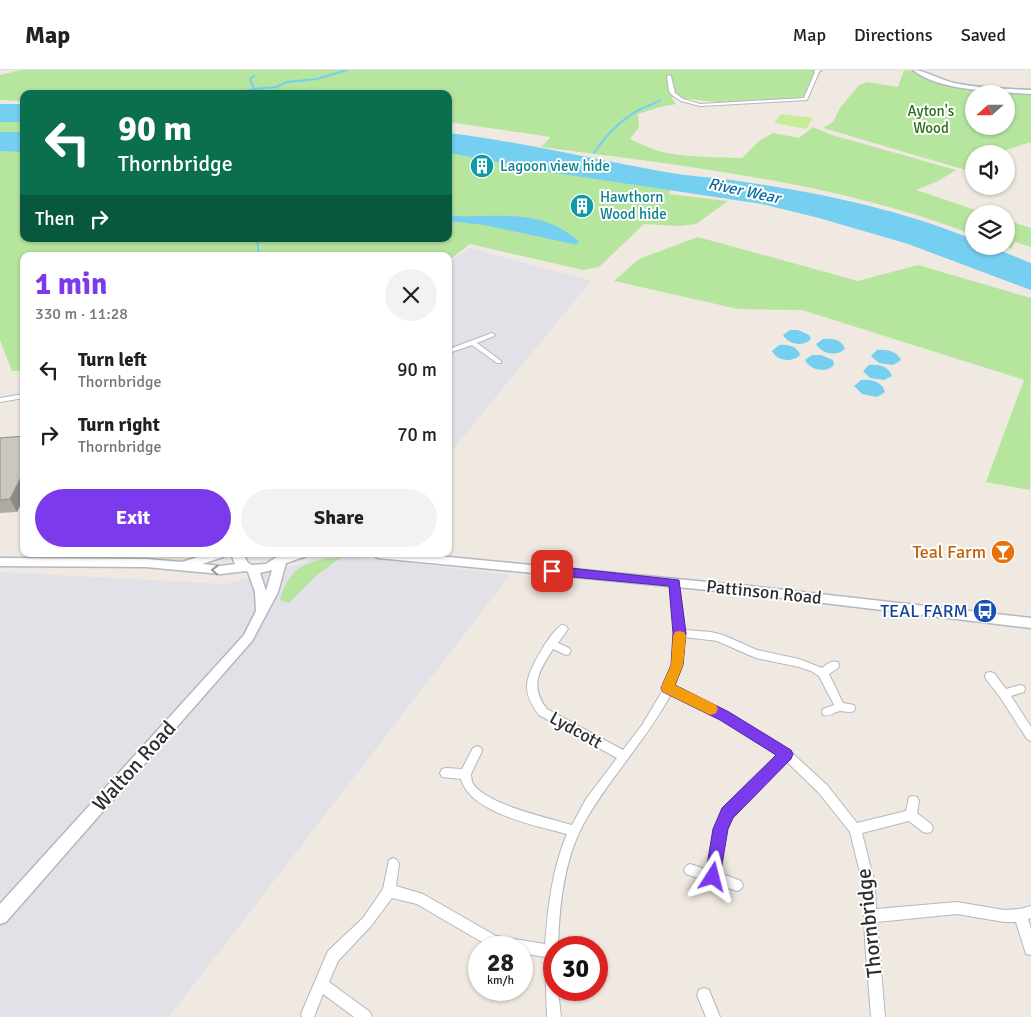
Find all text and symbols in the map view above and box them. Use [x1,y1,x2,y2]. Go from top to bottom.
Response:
text: Map [25,20,70,50]
text: Map [793,24,826,46]
text: Directions [854,24,933,46]
text: Saved [961,24,1006,46]
north arrow [965,85,1015,135]
map controls [965,85,1015,255]
park label: Ayton's Wood [908,102,955,137]
text: 90 m [118,107,192,150]
icon: left [35,110,100,175]
button: sound [965,145,1015,195]
text: Thornbridge [118,150,233,177]
building icon: Lagoon view hide [469,153,495,179]
place label: Lagoon view hide [500,157,610,175]
water label: River Wear [706,174,784,209]
place label: Hawthorn Wood hide [600,188,667,223]
building icon: Hawthorn Wood hide [569,193,595,219]
icon: right [85,205,113,233]
button: layers [965,205,1015,255]
text: Then [35,207,75,231]
text: 1 min [35,266,107,303]
button: close [385,269,437,321]
text: 330 m · 11:28 [35,304,128,324]
text: Turn left [78,348,147,372]
icon: left [35,356,63,384]
text: 90 m [397,358,437,382]
text: Thornbridge [78,372,161,392]
text: Turn right [78,413,160,437]
icon: right [35,421,63,449]
text: 70 m [397,423,437,447]
text: Thornbridge [78,437,161,457]
button: Exit [35,489,231,547]
button: Share [241,489,437,547]
bar icon: Teal Farm [990,539,1016,565]
place label: Teal Farm [912,541,986,563]
pin [531,550,573,592]
icon: arrive [538,557,566,585]
one-way arrow [211,564,219,575]
street label: Pattinson Road [705,575,823,609]
bus stop icon: TEAL FARM [972,598,998,624]
place label: TEAL FARM [880,600,968,622]
street label: Lydcott [546,707,606,753]
street label: Walton Road [87,715,181,817]
position arrow [686,850,738,902]
street label: Thornbridge [850,867,888,979]
speed limit sign: 30 [543,936,608,1001]
text: 28 [487,947,514,978]
text: km/h [487,973,514,988]

